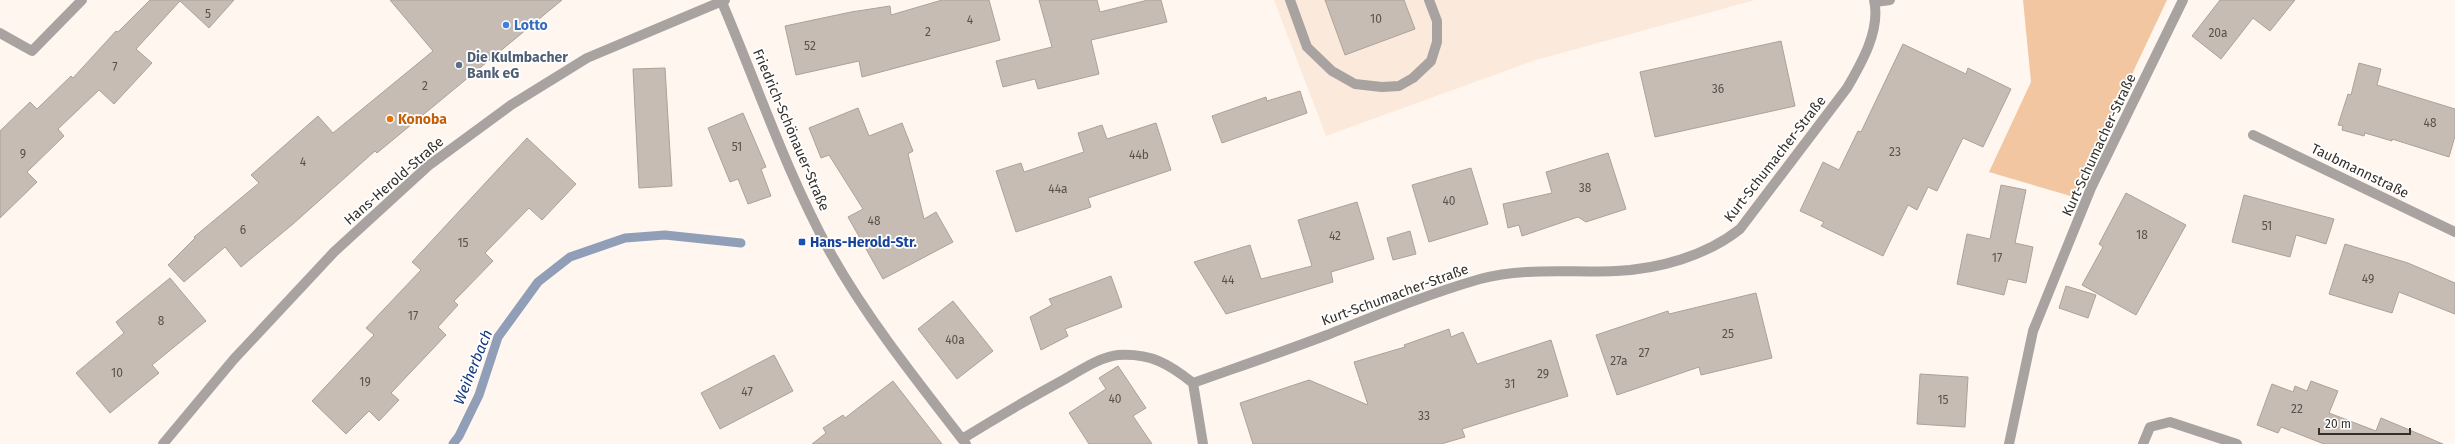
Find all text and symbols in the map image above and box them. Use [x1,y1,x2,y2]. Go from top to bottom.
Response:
house number: 5 [205,7,211,21]
house number: 10 [1370,12,1382,26]
house number: 4 [967,13,974,27]
place label: Lotto [514,17,548,34]
marker: Lotto [501,20,511,30]
house number: 2 [925,25,931,39]
house number: 20a [2208,26,2228,40]
house number: 52 [804,39,816,53]
street label: Friedrich-Schönauer-Straße [749,46,833,214]
place label: Die Kulmbacher Bank eG [467,49,568,82]
house number: 7 [112,60,118,74]
marker: Die Kulmbacher Bank eG [454,60,464,70]
street label: Kurt-Schumacher-Straße [2058,71,2140,219]
house number: 2 [422,79,428,93]
house number: 36 [1712,82,1724,96]
street label: Kurt-Schumacher-Straße [1721,93,1829,225]
place label: Konoba [398,111,447,128]
marker: Konoba [385,114,395,124]
house number: 48 [2424,116,2437,130]
street label: Hans-Herold-Straße [341,133,447,229]
house number: 51 [732,140,742,154]
street label: Taubmannstraße [2308,140,2412,202]
house number: 23 [1889,145,1901,159]
house number: 9 [20,147,26,161]
house number: 44b [1129,148,1149,162]
house number: 4 [300,155,307,169]
house number: 38 [1579,181,1592,195]
house number: 44a [1048,182,1068,196]
house number: 40 [1442,194,1456,208]
house number: 48 [868,214,881,228]
house number: 51 [2262,219,2272,233]
house number: 6 [240,223,246,237]
house number: 18 [2136,228,2148,242]
house number: 42 [1329,229,1341,243]
place label: Hans-Herold-Str. [810,234,917,251]
house number: 15 [457,236,469,250]
marker: Hans-Herold-Str. [797,237,807,247]
house number: 17 [1992,251,2002,265]
street label: Kurt-Schumacher-Straße [1319,260,1471,330]
house number: 49 [2362,272,2374,286]
house number: 44 [1222,273,1235,287]
house number: 17 [408,309,418,323]
house number: 8 [158,314,165,328]
water label: Weiherbach [450,327,496,407]
house number: 25 [1722,327,1734,341]
house number: 40a [945,333,965,347]
house number: 27 [1638,346,1650,360]
house number: 27a [1610,354,1628,368]
house number: 10 [111,366,123,380]
house number: 29 [1537,367,1549,381]
house number: 19 [359,375,371,389]
house number: 31 [1505,377,1515,391]
house number: 47 [741,385,753,399]
house number: 40 [1108,392,1122,406]
house number: 15 [1937,393,1949,407]
house number: 22 [2291,402,2303,416]
house number: 33 [1418,409,1430,423]
scale bar [2319,410,2410,436]
text: 20 m [2325,417,2351,431]

